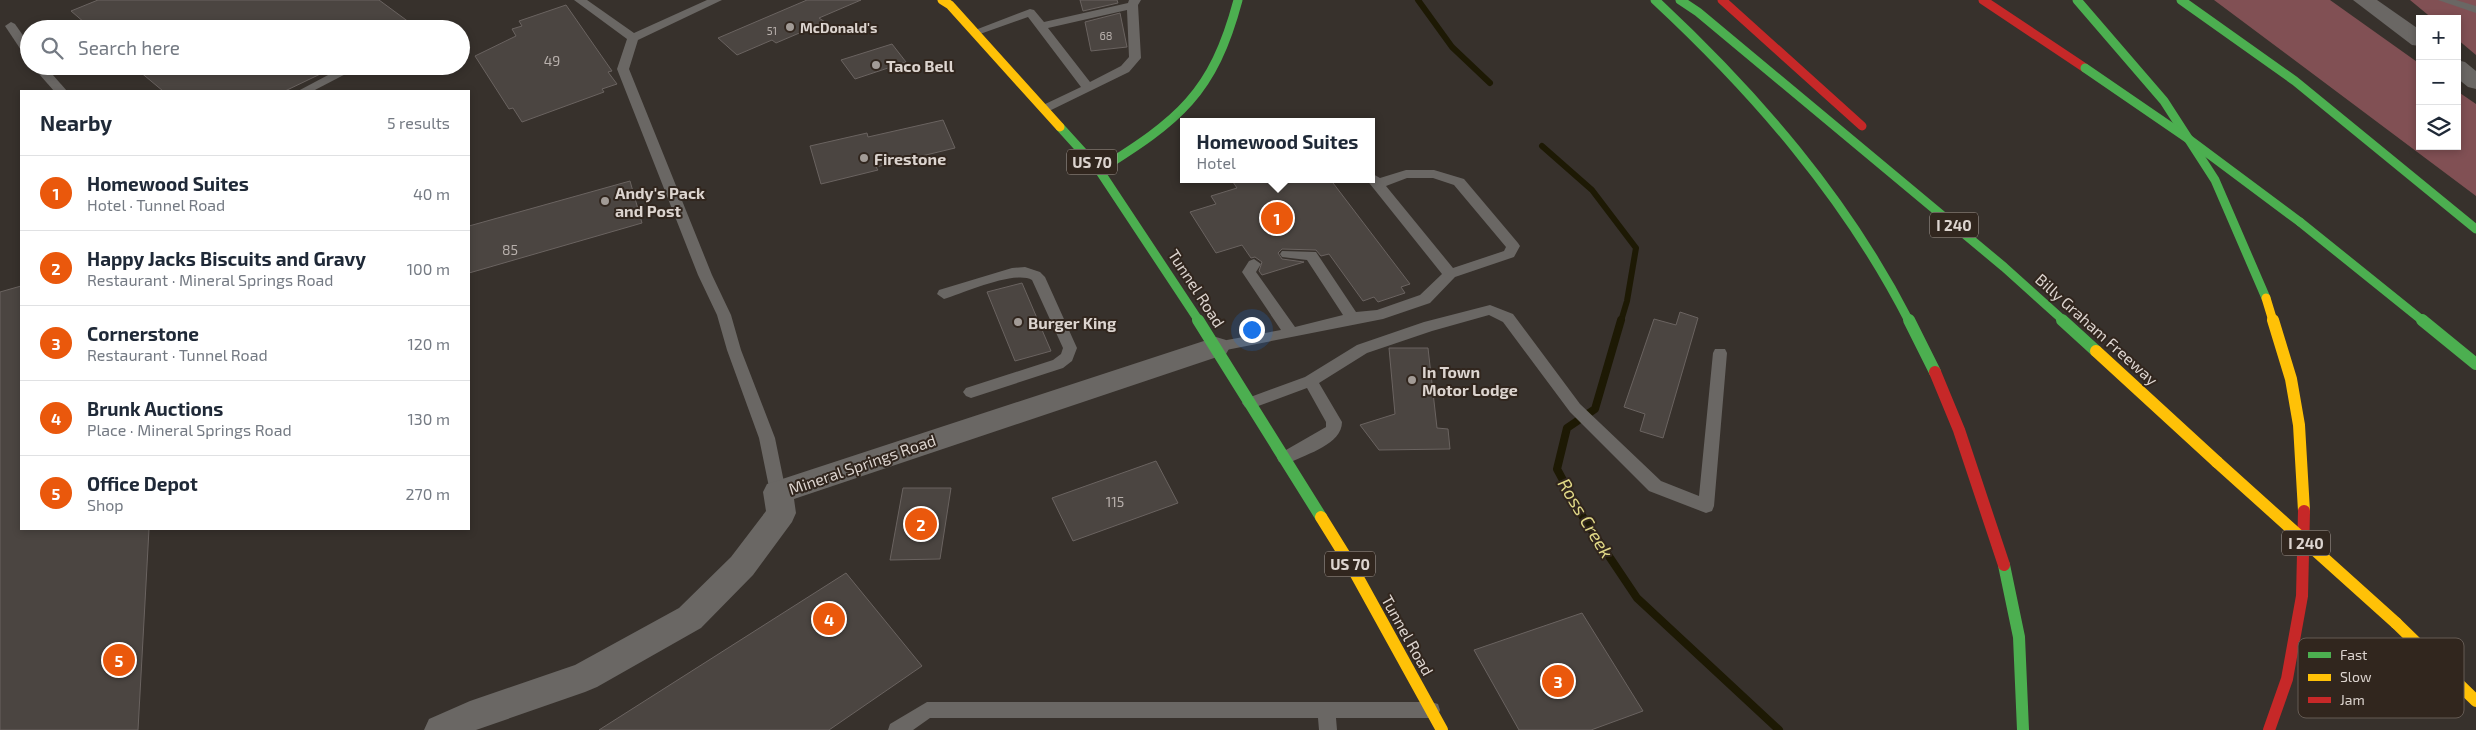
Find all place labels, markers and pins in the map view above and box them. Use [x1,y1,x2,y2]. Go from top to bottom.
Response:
place label: McDonald's [800,19,878,36]
marker: McDonald's [784,21,796,33]
place label: Taco Bell [886,56,955,75]
marker: Taco Bell [870,59,882,71]
place label: Firestone [874,149,946,168]
marker: Firestone [858,152,870,164]
place label: Andy's Pack and Post [615,183,705,220]
marker: Andy's Pack and Post [599,195,611,207]
pin: 1 [1261,199,1293,237]
place label: Burger King [1028,313,1117,332]
marker: Burger King [1012,316,1024,328]
place label: In Town Motor Lodge [1422,362,1518,399]
marker: In Town Motor Lodge [1406,374,1418,386]
pin: 2 [905,505,937,543]
pin: 4 [813,600,845,638]
pin: 5 [103,641,135,679]
pin: 3 [1542,662,1574,700]

